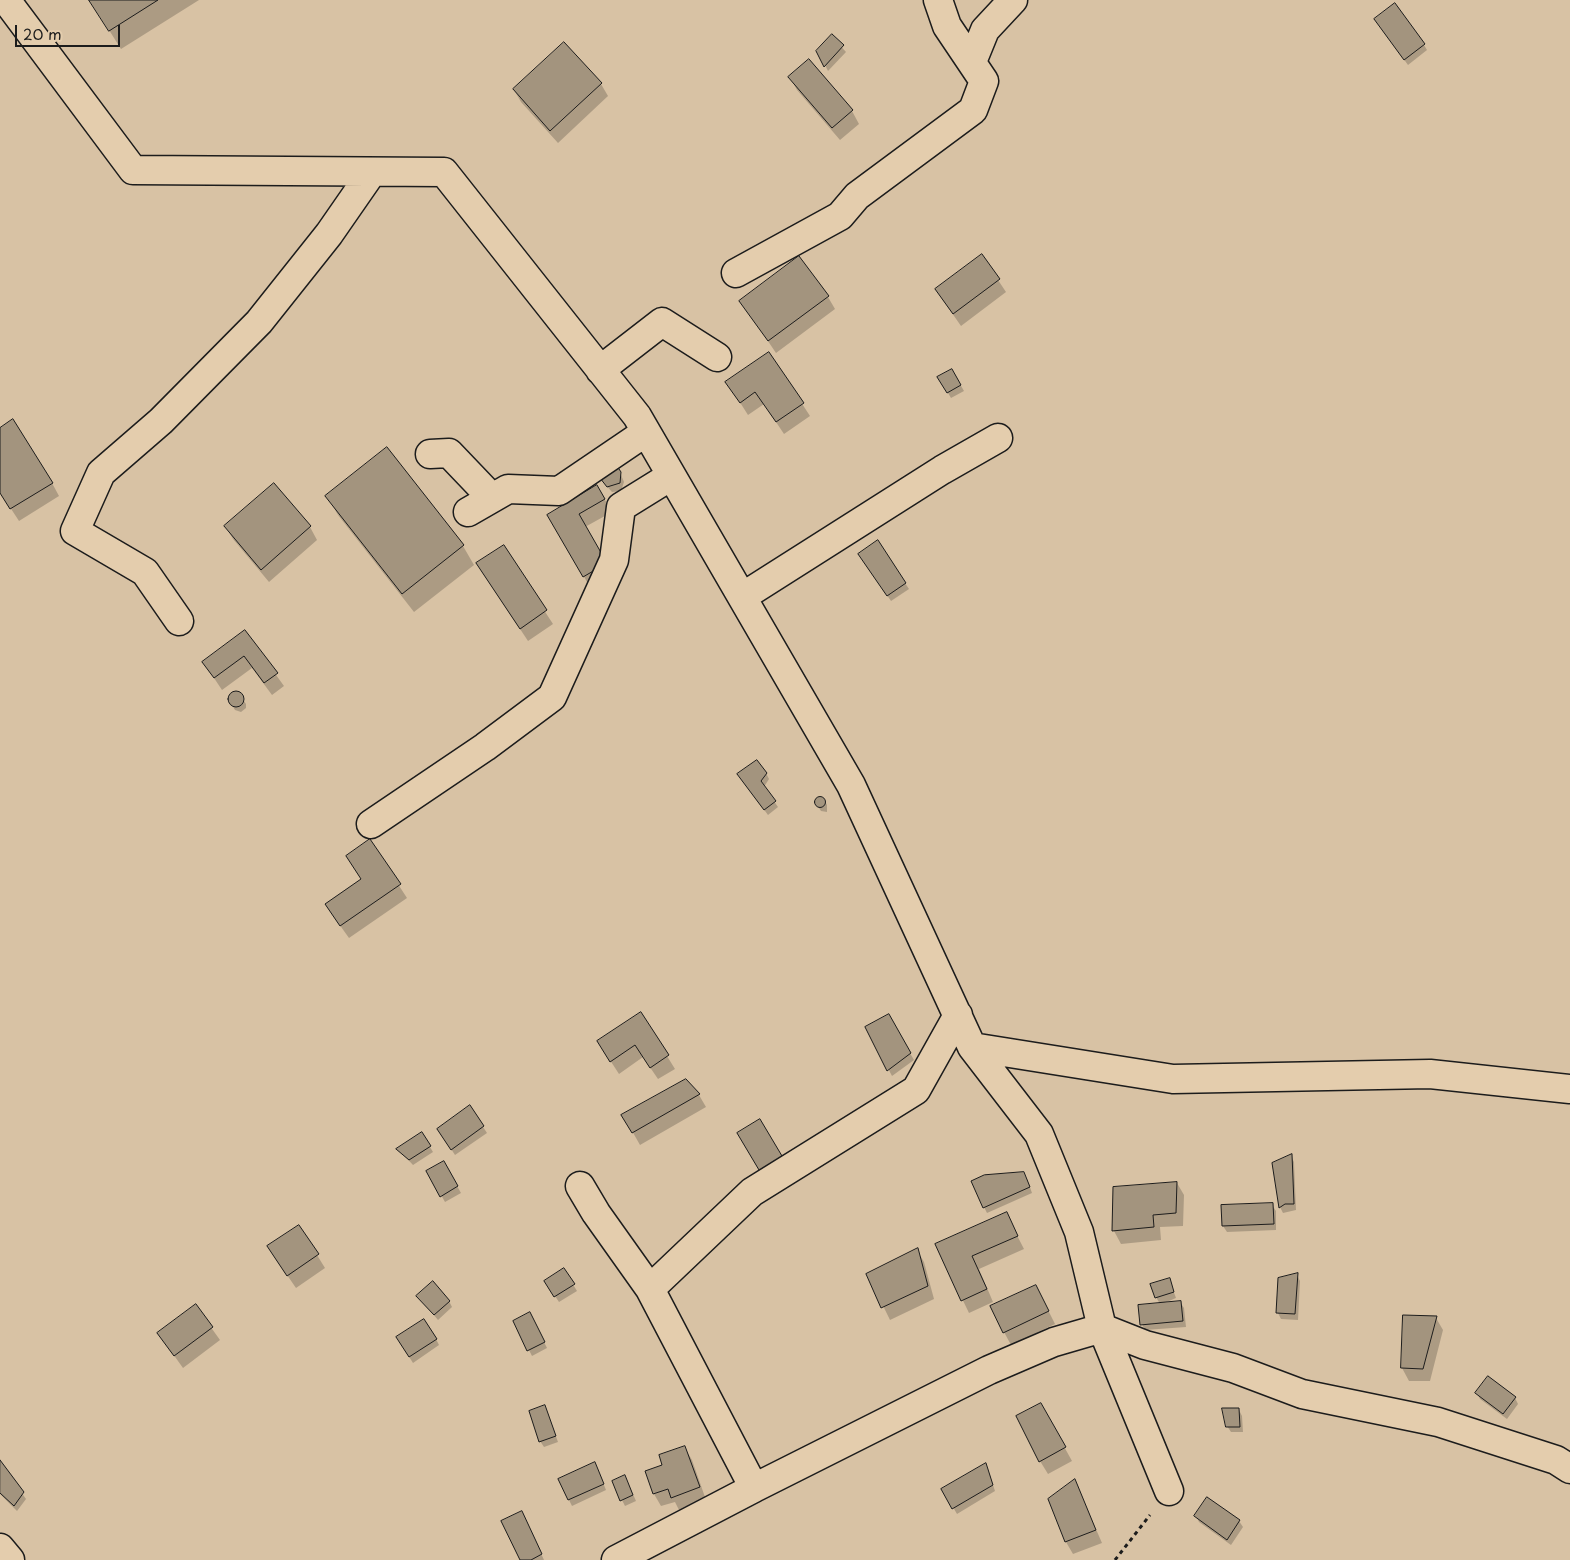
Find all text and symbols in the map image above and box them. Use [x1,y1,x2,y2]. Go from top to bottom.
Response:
scale bar [18,15,122,47]
text: 20 m [23,22,62,45]

